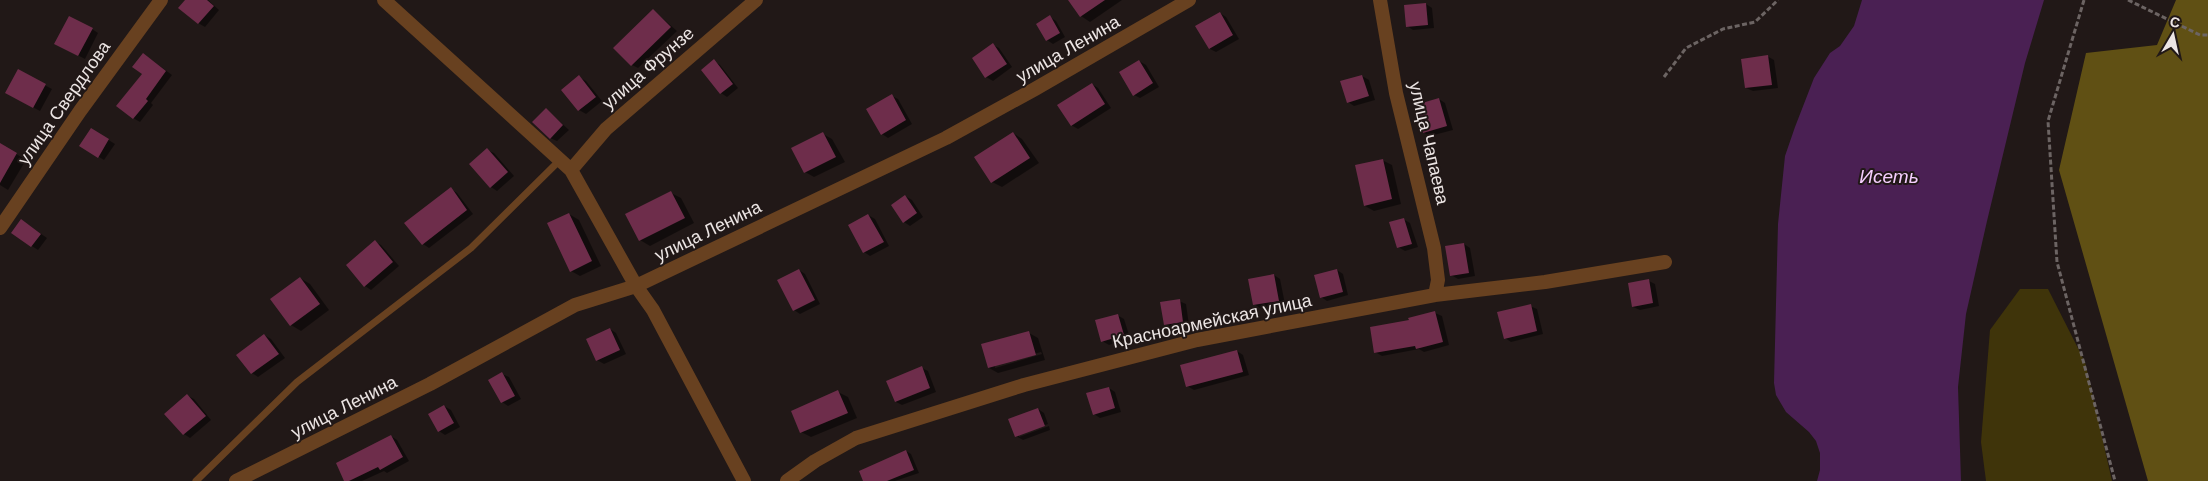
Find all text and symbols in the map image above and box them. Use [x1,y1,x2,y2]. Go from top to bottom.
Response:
street label: улица Ленина [1012,9,1125,88]
north arrow [2148,10,2198,60]
text: С [2169,12,2181,32]
street label: улица Фрунзе [597,21,699,115]
street label: улица Свердлова [12,35,117,170]
street label: улица Чапаева [1403,79,1455,208]
water label: Исеть [1859,164,1919,189]
street label: улица Ленина [651,194,766,267]
street label: Красноармейская улица [1110,288,1315,354]
street label: улица Ленина [287,370,402,444]

